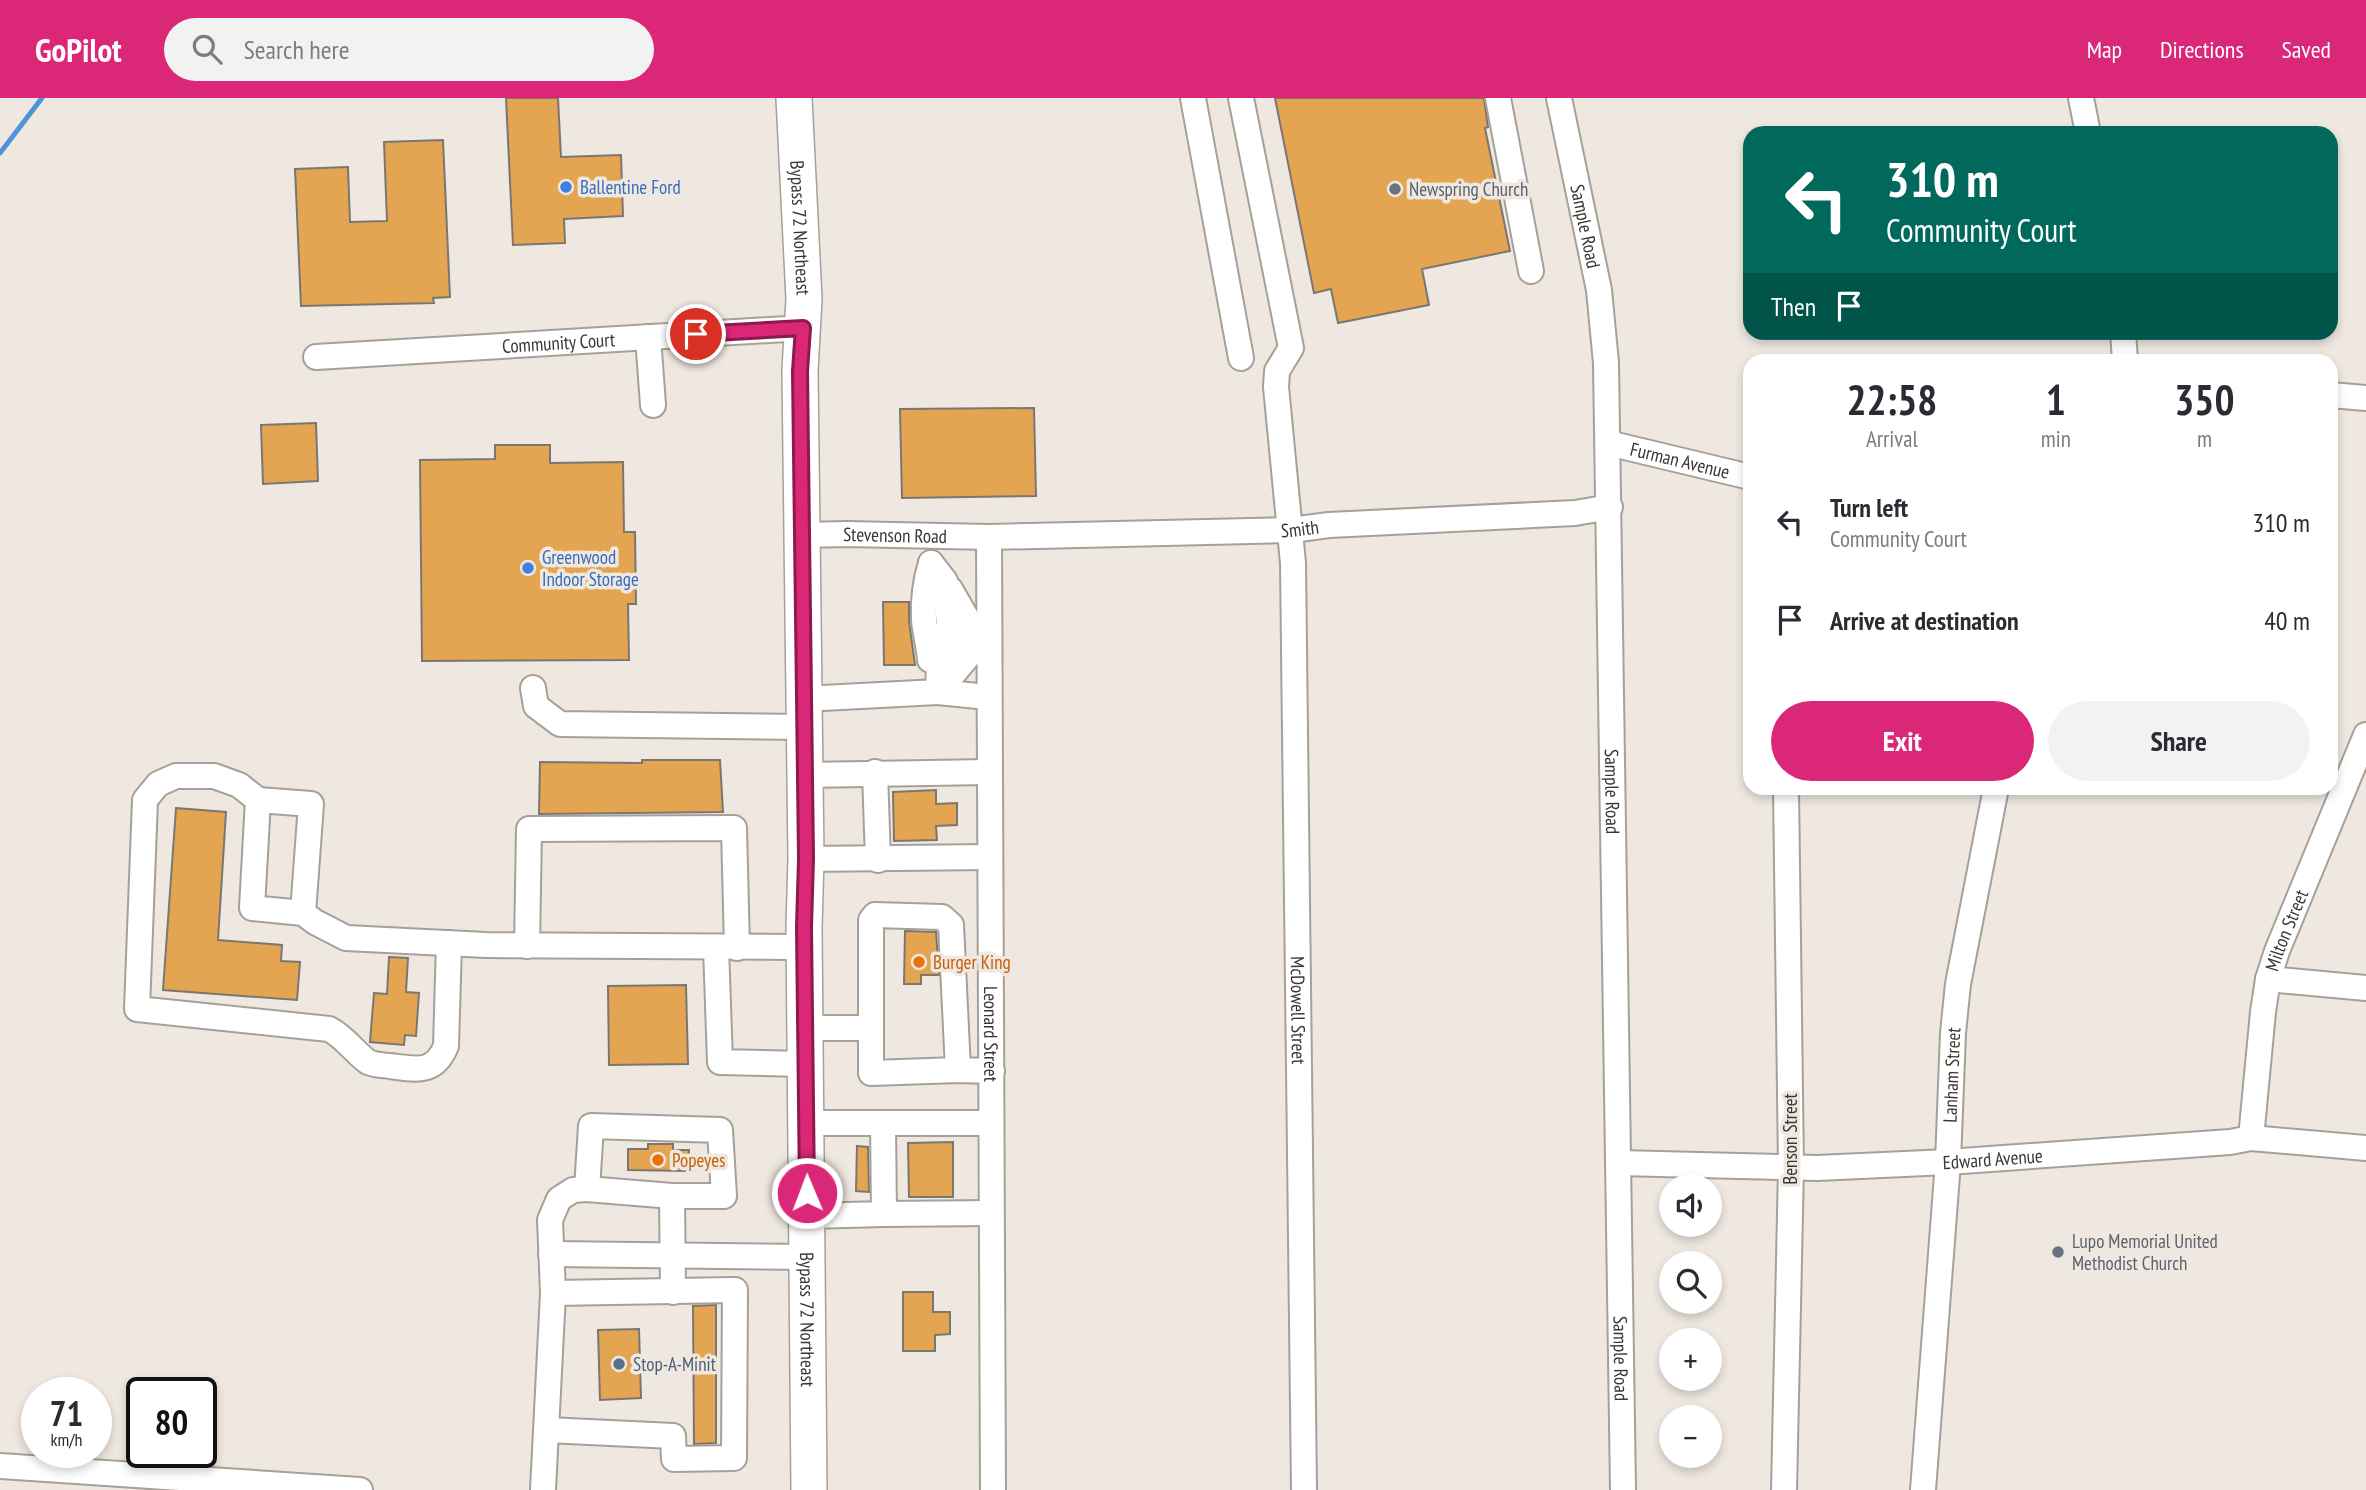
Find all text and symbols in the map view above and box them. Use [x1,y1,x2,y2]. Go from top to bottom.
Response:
search box [164,18,654,81]
text: GoPilot [35,28,122,71]
icon: search [188,30,226,68]
text: Search here [244,33,349,66]
text: Map [2087,34,2122,65]
text: Directions [2160,34,2244,65]
text: Saved [2282,34,2331,65]
text: 310 m [1886,147,1999,211]
icon: left [1771,154,1862,245]
street label: Bypass 72 Northeast [785,160,816,297]
place label: Ballentine Ford [580,175,681,199]
place label: Newspring Church [1409,177,1528,201]
marker: Ballentine Ford [558,179,574,195]
marker: Newspring Church [1387,181,1403,197]
street label: Sample Road [1565,182,1606,270]
text: Community Court [1886,209,2076,251]
icon: arrive [1830,287,1868,325]
text: Then [1771,290,1816,323]
pin [666,304,726,364]
icon: arrive [677,315,715,353]
street label: Community Court [501,327,617,358]
text: 22:58 [1846,372,1937,427]
text: 1 [2046,372,2066,427]
text: 350 [2174,372,2235,427]
text: Arrival [1866,424,1918,453]
text: min [2041,424,2071,453]
text: m [2197,424,2212,453]
street label: Furman Avenue [1628,437,1732,484]
text: Turn left [1830,491,1908,524]
icon: left [1771,503,1809,541]
text: 310 m [2252,506,2310,539]
street label: Smith [1280,514,1320,542]
street label: Stevenson Road [843,522,947,548]
text: Community Court [1830,524,1967,553]
place label: Greenwood Indoor Storage [542,545,639,591]
marker: Greenwood Indoor Storage [520,560,536,576]
icon: arrive [1771,601,1809,639]
text: Arrive at destination [1830,604,2019,637]
text: 40 m [2264,604,2310,637]
button: Exit [1771,701,2034,781]
button: Share [2048,701,2310,781]
street label: Sample Road [1600,749,1625,834]
street label: Milton Street [2259,885,2313,974]
place label: Burger King [933,950,1011,974]
marker: Burger King [911,954,927,970]
street label: McDowell Street [1286,956,1311,1065]
street label: Leonard Street [979,986,1003,1083]
street label: Lanham Street [1938,1025,1966,1123]
street label: Benson Street [1778,1092,1802,1185]
street label: Edward Avenue [1942,1143,2044,1174]
place label: Popeyes [672,1148,725,1172]
marker: Popeyes [650,1152,666,1168]
position arrow [770,1156,844,1230]
map controls [1659,1174,1722,1468]
button: sound [1659,1174,1722,1237]
place label: Lupo Memorial United Methodist Church [2072,1229,2218,1275]
marker: Lupo Memorial United Methodist Church [2050,1244,2066,1260]
button: search [1659,1251,1722,1314]
street label: Bypass 72 Northeast [795,1252,820,1388]
street label: Sample Road [1608,1316,1634,1401]
button: + [1659,1328,1722,1391]
place label: Stop-A-Minit [633,1352,717,1376]
marker: Stop-A-Minit [611,1356,627,1372]
speed limit sign: 80 [126,1377,217,1468]
text: 71 [50,1390,83,1436]
button: − [1659,1405,1722,1468]
text: km/h [51,1428,82,1451]

